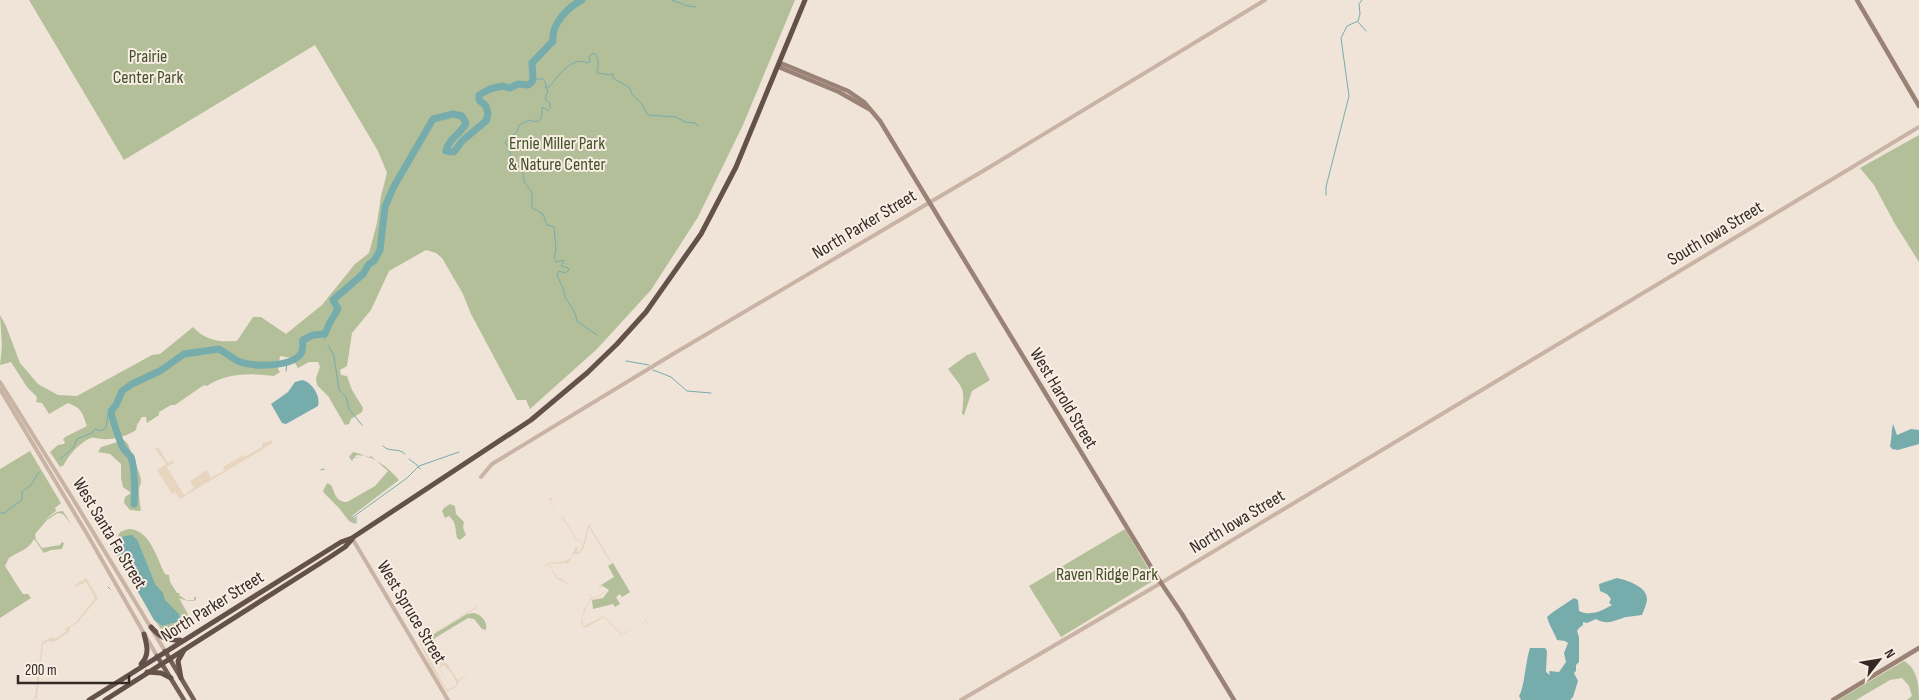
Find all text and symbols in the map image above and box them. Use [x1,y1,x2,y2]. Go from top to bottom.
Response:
park label: Prairie Center Park [113,46,183,88]
park label: Ernie Miller Park & Nature Center [508,133,606,175]
street label: North Parker Street [809,185,920,264]
street label: South Iowa Street [1664,197,1767,270]
street label: West Harold Street [1025,344,1102,453]
street label: West Santa Fe Street [68,474,151,593]
street label: North Iowa Street [1186,485,1289,558]
street label: West Spruce Street [373,557,451,668]
park label: Raven Ridge Park [1056,564,1158,585]
street label: North Parker Street [157,566,268,646]
north arrow [1854,635,1904,685]
text: N [1881,646,1899,661]
scale bar [18,652,129,684]
text: 200 m [25,661,57,680]

